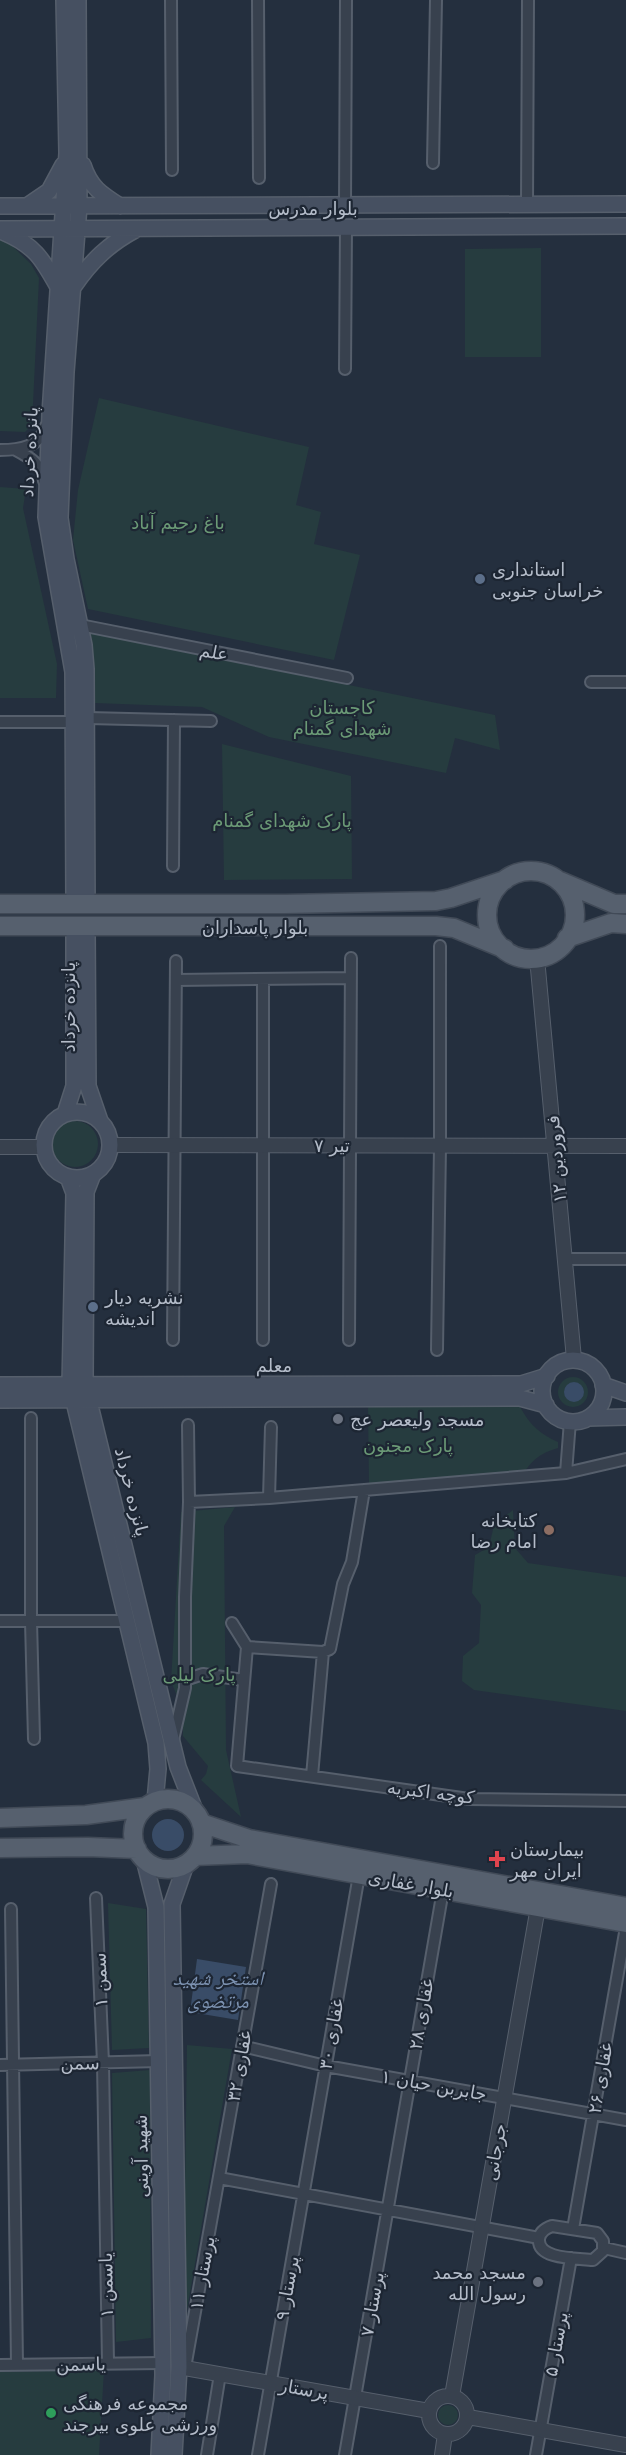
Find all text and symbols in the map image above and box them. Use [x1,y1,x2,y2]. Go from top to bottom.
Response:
street label: بلوار مدرس [268,198,358,220]
street label: پانزده خرداد [16,406,43,498]
park label: باغ رحیم آباد [131,511,225,534]
place label: استانداری خراسان جنوبی [492,559,603,602]
marker: استانداری خراسان جنوبی [473,572,487,586]
street label: علم [198,639,230,666]
park label: کاجستان شهدای گمنام [293,697,391,740]
park label: پارک شهدای گمنام [212,810,352,832]
street label: بلوار پاسداران [202,917,308,939]
street label: پانزده خرداد [58,962,80,1052]
street label: ۱۲ فروردین [542,1114,571,1204]
street label: ۷ تیر [314,1135,350,1157]
place label: نشریه دیار اندیشه [104,1287,184,1329]
marker: نشریه دیار اندیشه [86,1300,100,1314]
street label: معلم [256,1355,292,1377]
place label: مسجد ولیعصر عج [350,1409,484,1431]
marker: مسجد ولیعصر عج [331,1412,345,1426]
park label: پارک مجنون [363,1435,453,1457]
street label: پانزده خرداد [110,1445,153,1539]
place label: کتابخانه امام رضا [471,1510,537,1552]
marker: کتابخانه امام رضا [542,1523,556,1537]
park label: پارک لیلی [163,1664,235,1686]
street label: کوچه اکبریه [386,1776,476,1809]
place label: بیمارستان ایران مهر [509,1839,584,1882]
marker: بیمارستان ایران مهر [488,1850,506,1868]
street label: بلوار غفاری [366,1866,455,1903]
street label: سمن ۱ [89,1952,112,2008]
water label: استخر شهید مرتضوی [173,1966,265,2014]
street label: غفاری ۲۸ [404,1977,438,2051]
street label: غفاری ۳۰ [314,1997,348,2071]
street label: غفاری ۳۲ [222,2029,256,2103]
street label: غفاری ۲۶ [583,2041,617,2115]
street label: سمن [60,2052,100,2075]
street label: جابربن حیان ۱ [379,2065,488,2106]
street label: شهید آوینی [129,2114,153,2198]
street label: جرجانی [480,2122,511,2182]
street label: پرستار ۱۱ [185,2234,220,2312]
street label: یاسمن ۱ [95,2252,118,2318]
street label: پرستار ۹ [271,2254,304,2322]
place label: مسجد محمد رسول الله [432,2262,526,2305]
street label: پرستار ۷ [356,2270,389,2338]
marker: مسجد محمد رسول الله [531,2275,545,2289]
street label: پرستار ۵ [540,2310,573,2378]
street label: یاسمن [56,2353,106,2376]
street label: پرستار [277,2374,330,2405]
place label: مجموعه فرهنگی ورزشی علوی بیرجند [63,2393,217,2436]
marker: مجموعه فرهنگی ورزشی علوی بیرجند [44,2406,58,2420]

